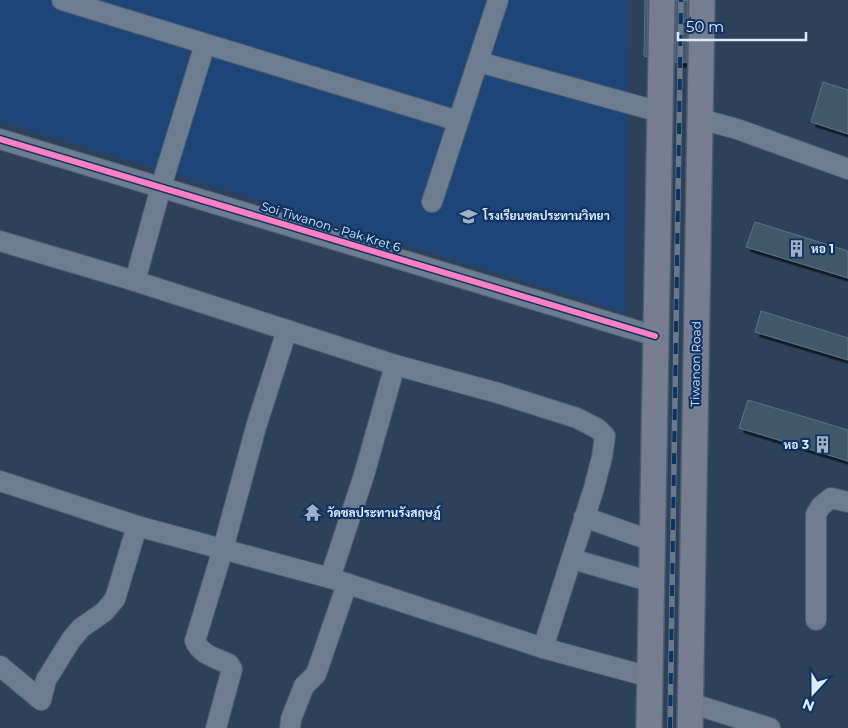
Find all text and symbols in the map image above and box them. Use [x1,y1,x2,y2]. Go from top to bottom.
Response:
scale bar [678,10,806,42]
text: 50 m [686,17,724,36]
street label: Soi Tiwanon - Pak Kret 6 [260,198,403,255]
school or university icon: โรงเรียนชลประทานวิทยา [459,206,479,226]
place label: โรงเรียนชลประทานวิทยา [482,208,610,223]
building icon: หอ 1 [787,239,807,259]
place label: หอ 1 [811,241,834,256]
street label: Tiwanon Road [687,321,704,407]
building icon: หอ 3 [813,435,833,455]
place label: หอ 3 [784,437,809,452]
temple icon: วัดชลประทานรังสฤษฎ์ [303,503,323,523]
place label: วัดชลประทานรังสฤษฎ์ [327,505,442,520]
north arrow [788,668,838,718]
text: N [800,695,817,716]

